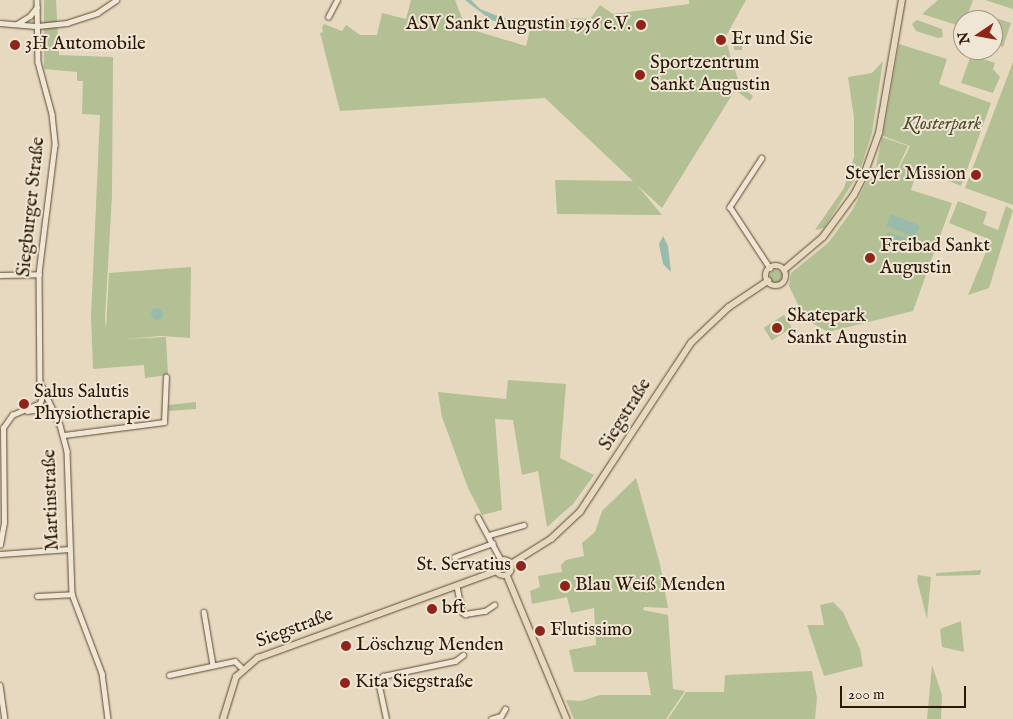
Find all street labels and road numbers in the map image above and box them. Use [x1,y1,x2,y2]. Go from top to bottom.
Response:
street label: Siegburger Straße [13,136,51,278]
street label: Siegstraße [595,375,657,455]
street label: Martinstraße [39,449,65,551]
street label: Siegstraße [253,604,337,654]

